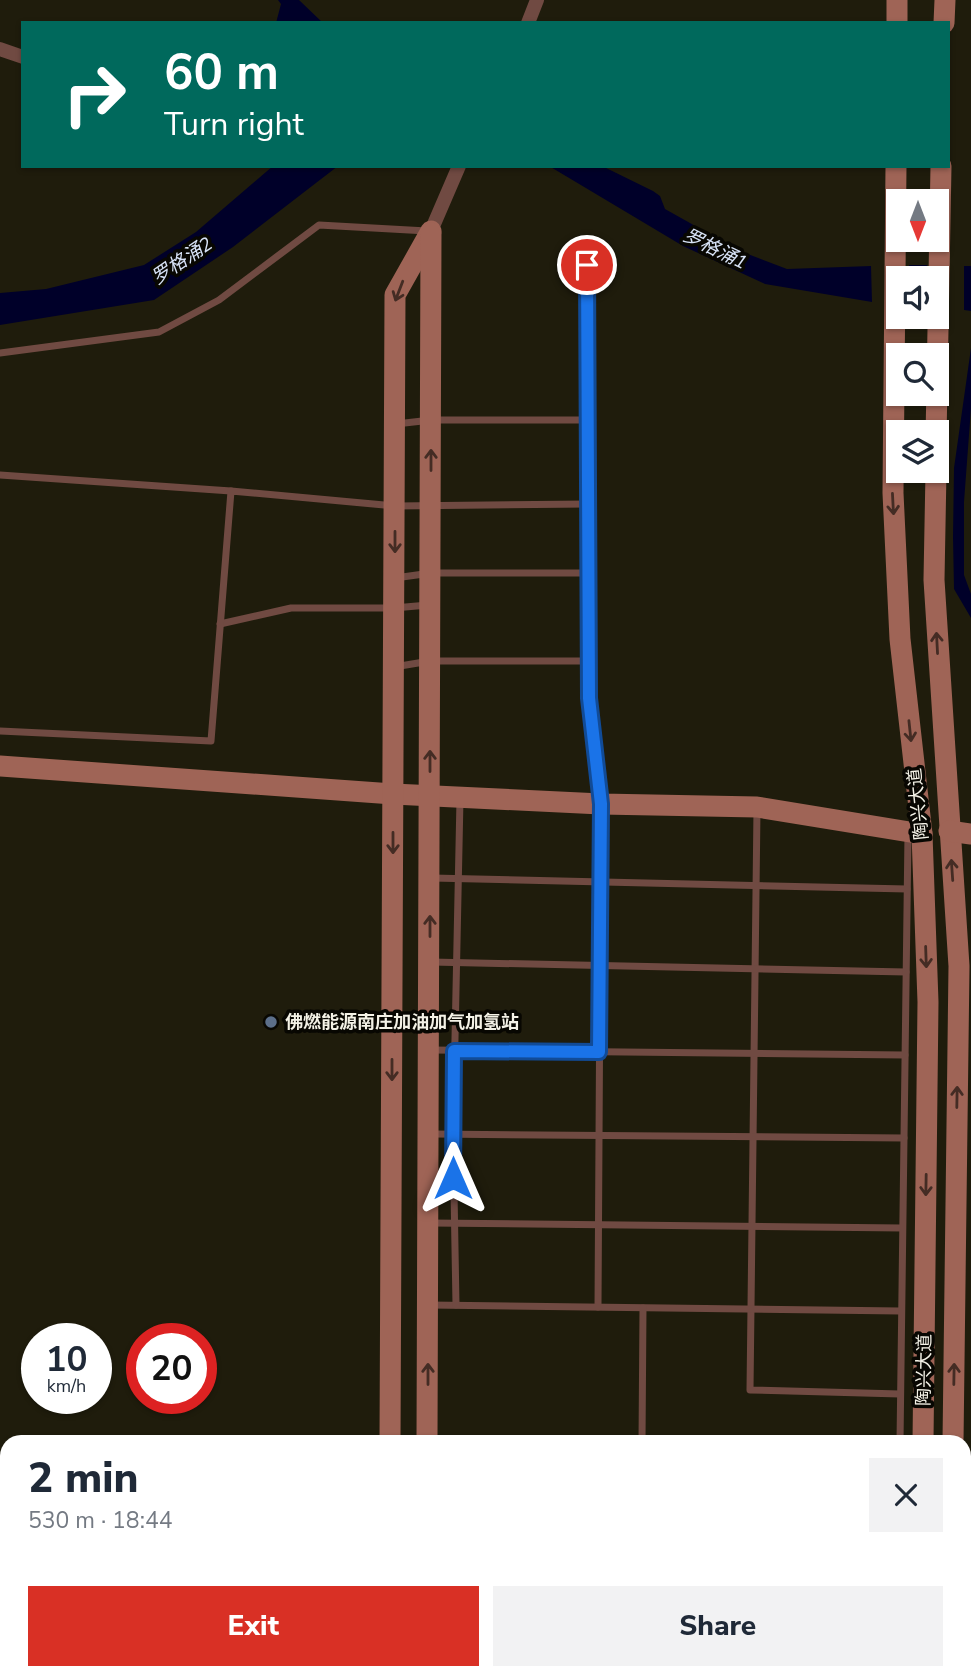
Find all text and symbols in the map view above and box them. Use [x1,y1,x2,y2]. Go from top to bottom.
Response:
text: 60 m [164,39,279,106]
icon: right [49,49,140,140]
text: Turn right [164,103,304,146]
north arrow [886,189,948,252]
map controls [886,189,949,483]
water label: 罗格涌1 [679,222,751,276]
water label: 罗格涌2 [146,231,218,291]
pin [557,235,617,295]
icon: arrive [568,246,606,284]
button: sound [886,266,949,329]
one-way arrow [392,280,405,301]
button: search [886,343,949,406]
button: layers [886,420,949,483]
one-way arrow [424,449,438,472]
one-way arrow [887,492,900,515]
one-way arrow [388,530,402,553]
one-way arrow [930,632,943,655]
one-way arrow [904,719,917,742]
one-way arrow [423,750,437,773]
street label: 陶兴大道 [902,767,934,841]
one-way arrow [386,831,400,854]
one-way arrow [945,859,958,882]
one-way arrow [423,915,437,938]
one-way arrow [920,946,933,969]
place label: 佛燃能源南庄加油加气加氢站 [285,1010,519,1034]
marker: 佛燃能源南庄加油加气加氢站 [263,1014,279,1030]
one-way arrow [385,1059,399,1082]
one-way arrow [950,1086,964,1109]
position arrow [416,1141,490,1215]
one-way arrow [919,1173,933,1196]
speed limit sign: 20 [126,1323,217,1414]
street label: 陶兴大道 [911,1334,937,1406]
text: 10 [45,1336,88,1383]
one-way arrow [421,1363,434,1386]
one-way arrow [947,1363,960,1386]
text: km/h [47,1374,86,1398]
text: 2 min [28,1450,138,1507]
button: close [869,1458,943,1532]
text: 530 m · 18:44 [28,1505,173,1536]
button: Exit [28,1586,479,1666]
button: Share [493,1586,943,1666]

